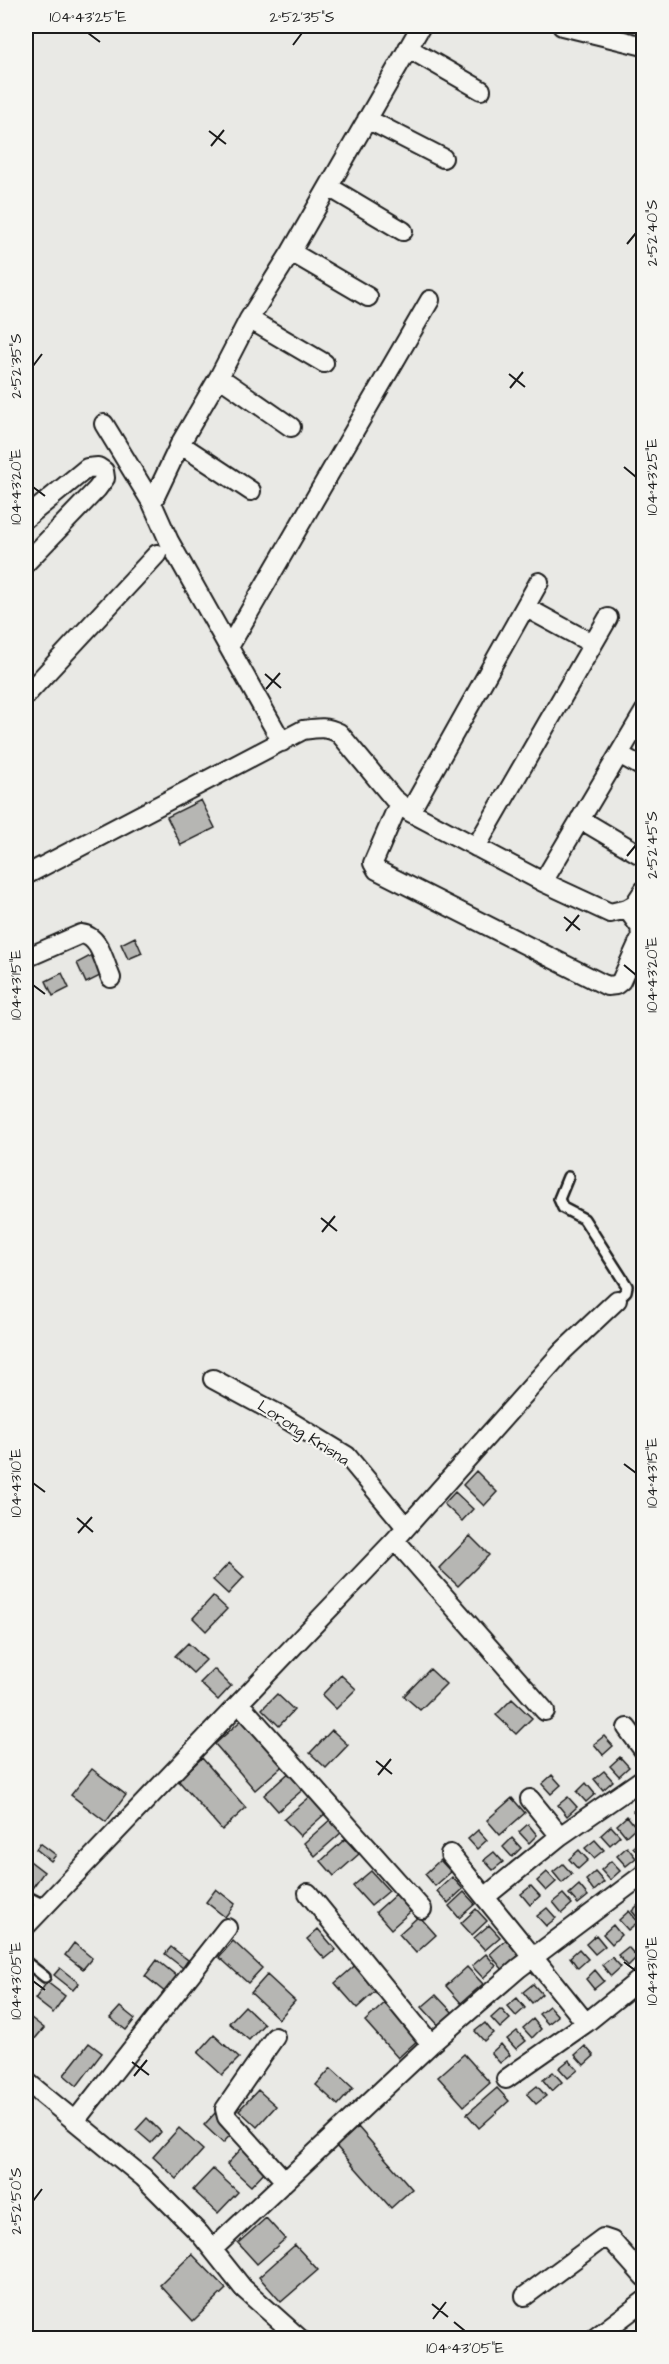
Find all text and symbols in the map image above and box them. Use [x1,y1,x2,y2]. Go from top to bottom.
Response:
text: 104°43'25"E [50,7,127,28]
text: 2°52'35"S [270,7,335,28]
text: 2°52'40"S [642,199,663,266]
text: 2°52'35"S [6,333,27,398]
text: 104°43'25"E [642,438,663,515]
text: 104°43'20"E [6,449,27,525]
text: 2°52'45"S [642,811,663,879]
text: 104°43'20"E [642,937,663,1013]
text: 104°43'15"E [6,950,27,1020]
street label: Lorong Krisna [253,1395,354,1472]
text: 104°43'15"E [642,1438,663,1508]
text: 104°43'10"E [6,1448,27,1517]
text: 104°43'10"E [642,1936,663,2005]
text: 104°43'05"E [6,1942,27,2020]
text: 2°52'50"S [6,2167,27,2234]
text: 104°43'05"E [426,2338,504,2359]

